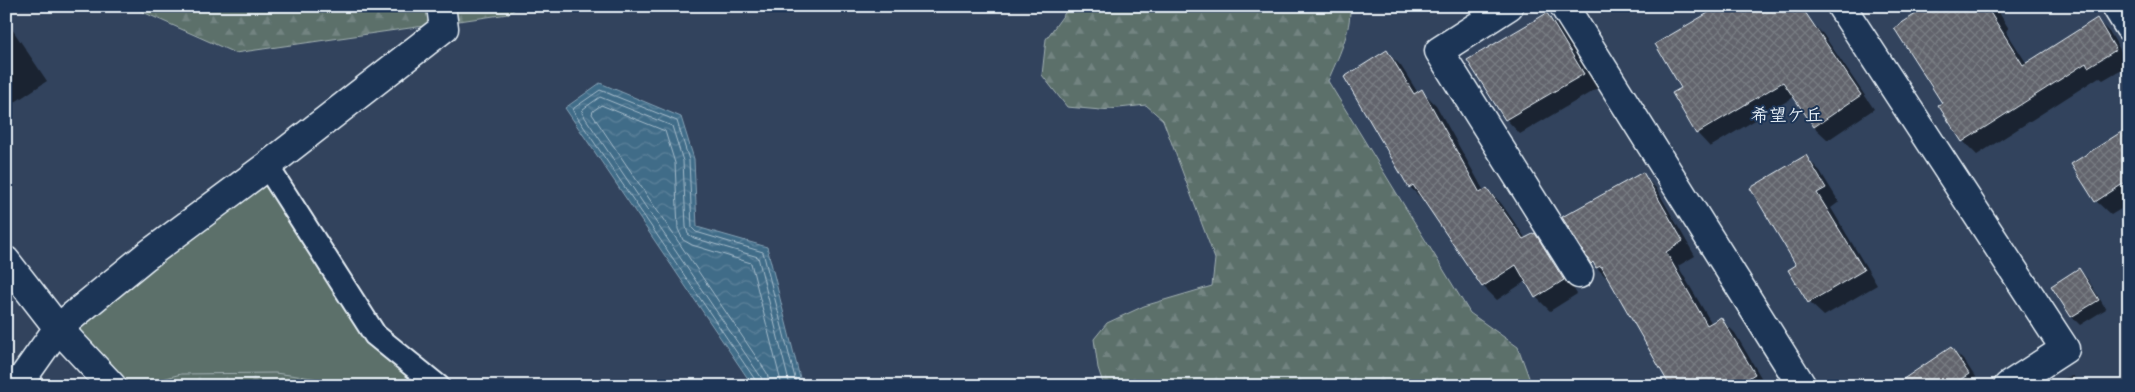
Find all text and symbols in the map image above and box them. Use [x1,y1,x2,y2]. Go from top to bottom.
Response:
district label: 希望ケ丘 [1751,102,1823,127]

